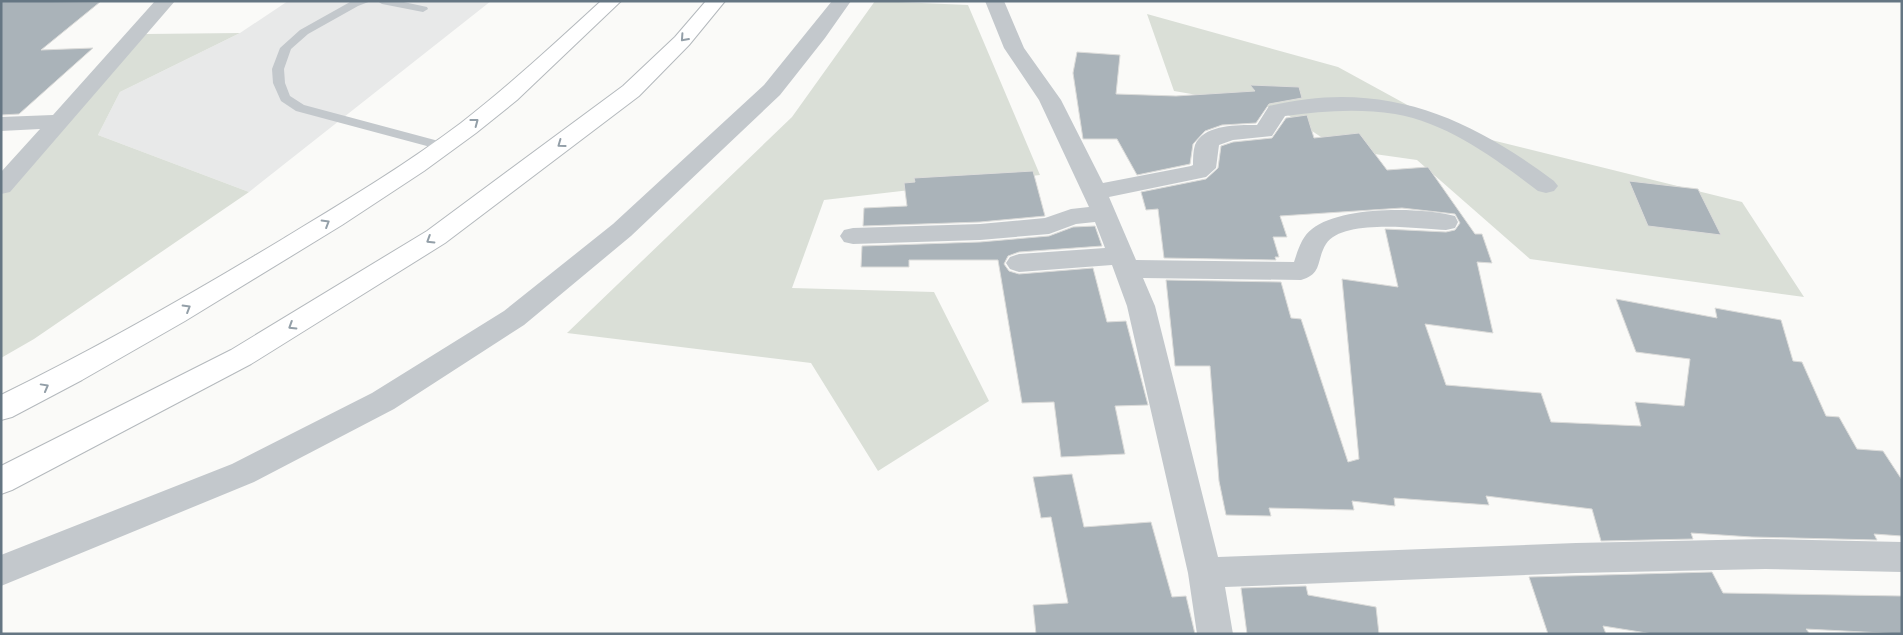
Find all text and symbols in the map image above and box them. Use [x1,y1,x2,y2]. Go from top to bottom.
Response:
one-way arrow [681,33,690,42]
one-way arrow [469,119,478,129]
one-way arrow [558,139,567,147]
one-way arrow [320,220,329,230]
one-way arrow [427,234,436,244]
one-way arrow [181,305,190,314]
one-way arrow [289,319,298,329]
one-way arrow [39,383,48,393]

